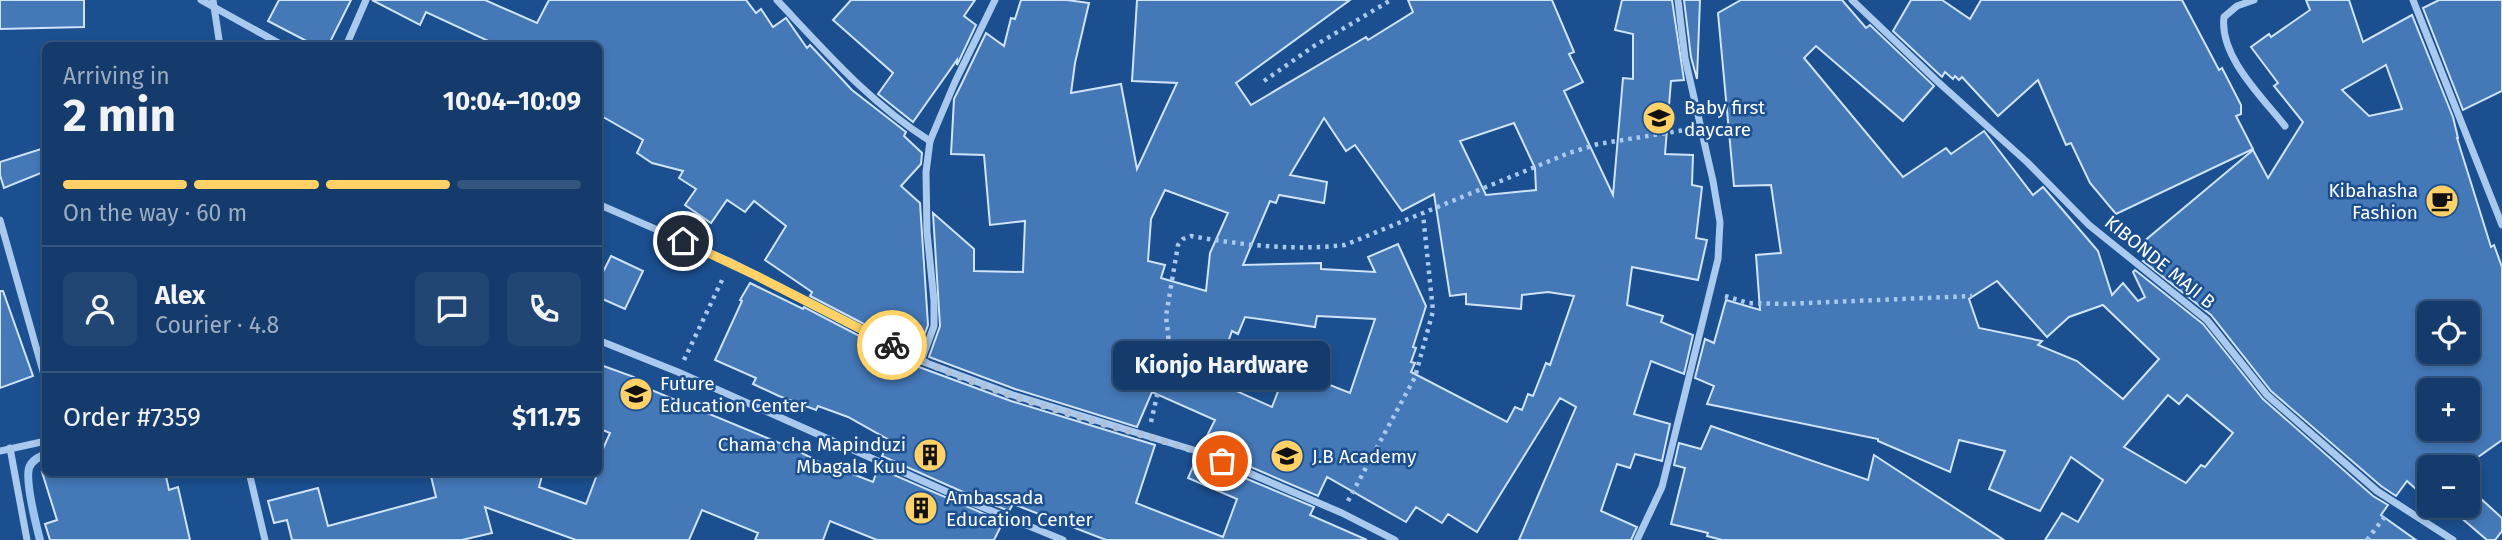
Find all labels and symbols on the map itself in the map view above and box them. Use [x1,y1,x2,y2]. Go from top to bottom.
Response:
place label: Baby first daycare [1684,96,1765,141]
school or university icon: Baby first daycare [1640,99,1678,137]
place label: Kibahasha Fashion [2328,179,2418,224]
cafe icon: Kibahasha Fashion [2423,182,2461,220]
street label: KIBONDE MAJI B [2100,210,2220,314]
pin [653,211,713,271]
courier [857,310,927,380]
callout: Kionjo Hardware [1114,342,1330,391]
place label: Future Education Center [660,372,808,417]
school or university icon: Future Education Center [617,375,655,413]
pin [1192,431,1252,491]
place label: Chama cha Mapinduzi Mbagala Kuu [718,433,906,478]
building icon: Chama cha Mapinduzi Mbagala Kuu [911,436,949,474]
school or university icon: J.B Academy [1268,437,1306,475]
place label: J.B Academy [1312,445,1417,468]
place label: Ambassada Education Center [946,486,1094,531]
building icon: Ambassada Education Center [902,489,940,527]

